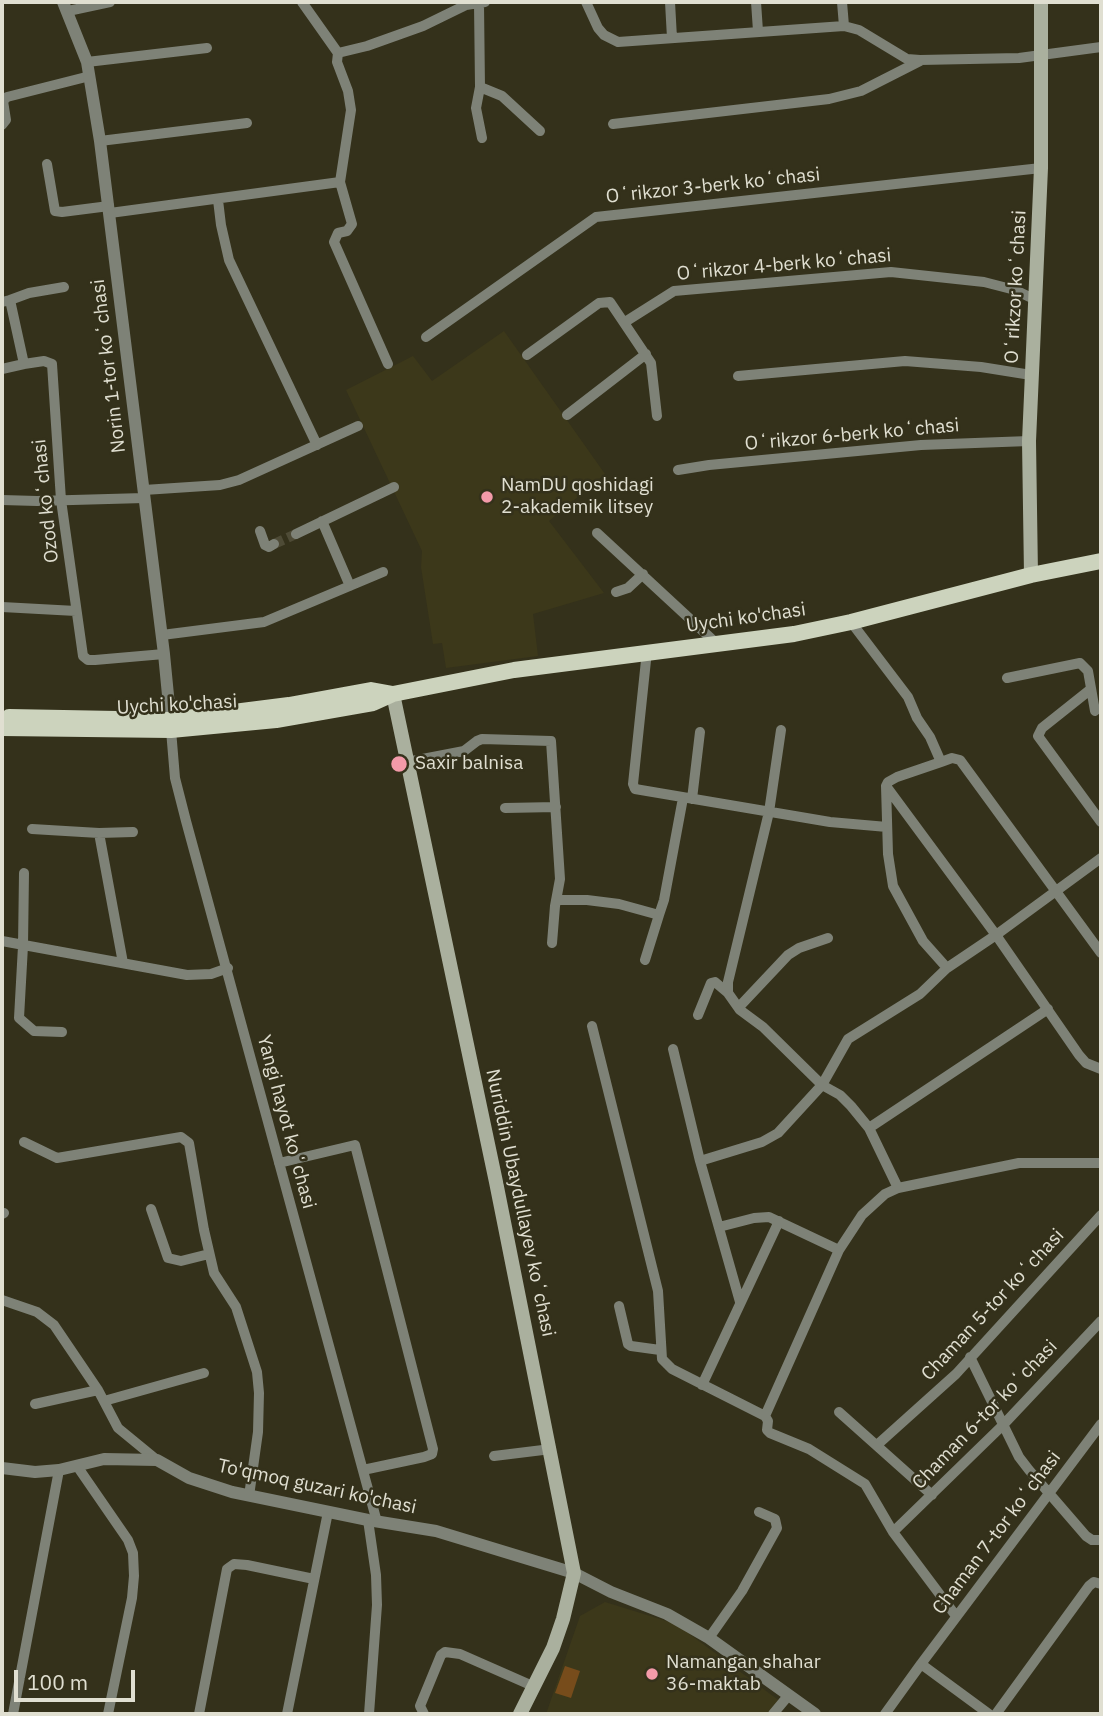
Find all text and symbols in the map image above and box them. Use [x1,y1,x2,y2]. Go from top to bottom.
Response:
street label: Oʻrikzor 3-berk koʻchasi [605,163,821,209]
street label: Oʻrikzor koʻchasi [1001,210,1031,364]
street label: Oʻrikzor 4-berk koʻchasi [676,244,892,286]
street label: Norin 1-tor koʻchasi [87,278,131,454]
street label: Oʻrikzor 6-berk koʻchasi [744,414,960,456]
street label: Ozod koʻchasi [28,438,64,564]
place label: NamDU qoshidagi 2-akademik litsey [501,475,654,519]
marker: NamDU qoshidagi 2-akademik litsey [479,489,495,505]
street label: Uychi ko'chasi [685,598,807,638]
street label: Uychi ko'chasi [116,690,238,720]
place label: Saxir balnisa [415,753,523,775]
marker: Saxir balnisa [389,754,409,774]
street label: Yangi hayot koʻchasi [252,1033,320,1211]
street label: Nuriddin Ubaydullayev koʻchasi [480,1067,560,1339]
street label: Chaman 5-tor koʻchasi [917,1225,1069,1385]
street label: Chaman 6-tor koʻchasi [908,1336,1062,1494]
street label: Chaman 7-tor koʻchasi [928,1447,1066,1619]
street label: To'qmoq guzari ko'chasi [216,1455,418,1519]
place label: Namangan shahar 36-maktab [666,1652,821,1696]
scale bar [18,1656,138,1700]
marker: Namangan shahar 36-maktab [644,1666,660,1682]
text: 100 m [27,1668,88,1696]

